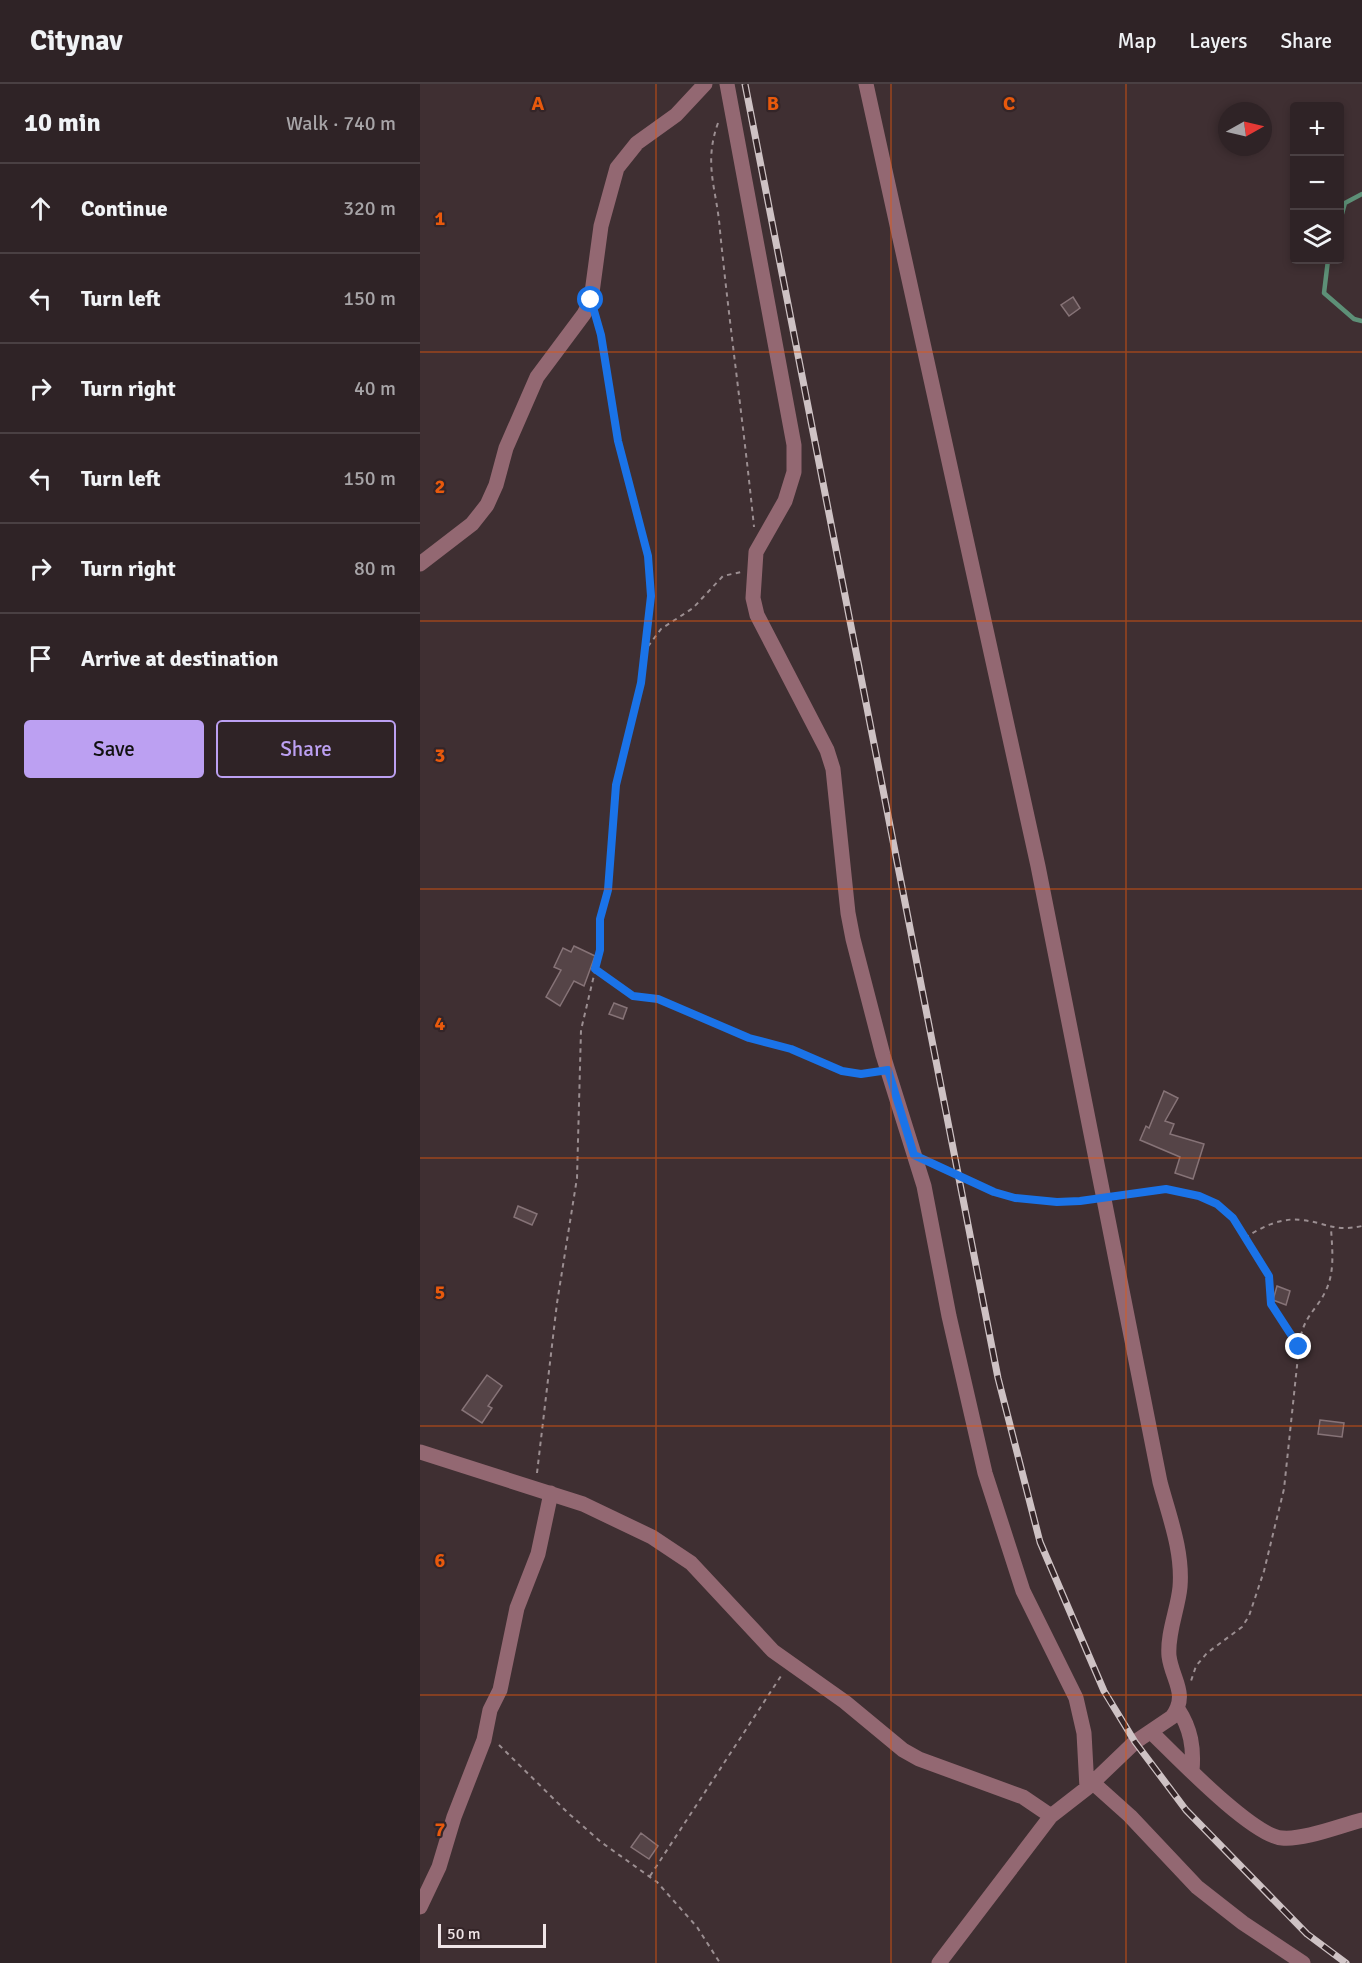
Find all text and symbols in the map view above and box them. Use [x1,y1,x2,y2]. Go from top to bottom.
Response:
text: Citynav [30,24,123,58]
text: Map [1118,28,1156,54]
text: Layers [1189,28,1247,54]
text: Share [1280,28,1332,54]
text: A [532,91,545,116]
text: B [767,91,779,116]
text: C [1003,91,1015,116]
north arrow [1218,102,1272,156]
map controls [1290,102,1344,264]
button: + [1290,102,1344,156]
text: 10 min [24,107,101,139]
text: Walk · 740 m [286,111,396,136]
button: − [1290,156,1344,210]
icon: ahead [24,192,57,225]
text: Continue [81,195,168,222]
text: 320 m [343,196,396,221]
text: 1 [435,206,446,231]
button: layers [1290,210,1344,264]
icon: left [24,282,57,315]
text: Turn left [81,285,161,312]
text: 150 m [343,286,396,311]
route start [577,286,603,312]
icon: right [24,372,57,405]
text: Turn right [81,375,176,402]
text: 40 m [354,376,396,401]
icon: left [24,462,57,495]
text: Turn left [81,465,161,492]
text: 150 m [343,466,396,491]
text: 2 [435,474,445,499]
icon: right [24,552,57,585]
text: Turn right [81,555,176,582]
text: 80 m [354,556,396,581]
icon: arrive [24,642,57,675]
text: Arrive at destination [81,645,278,672]
button: Save [24,720,204,778]
button: Share [216,720,396,778]
text: 3 [435,743,445,768]
text: 4 [435,1011,446,1036]
text: 5 [435,1280,445,1305]
route end [1285,1333,1311,1359]
text: 6 [435,1548,446,1573]
text: 7 [435,1817,446,1842]
scale bar [438,1921,546,1948]
text: 50 m [447,1924,481,1944]

